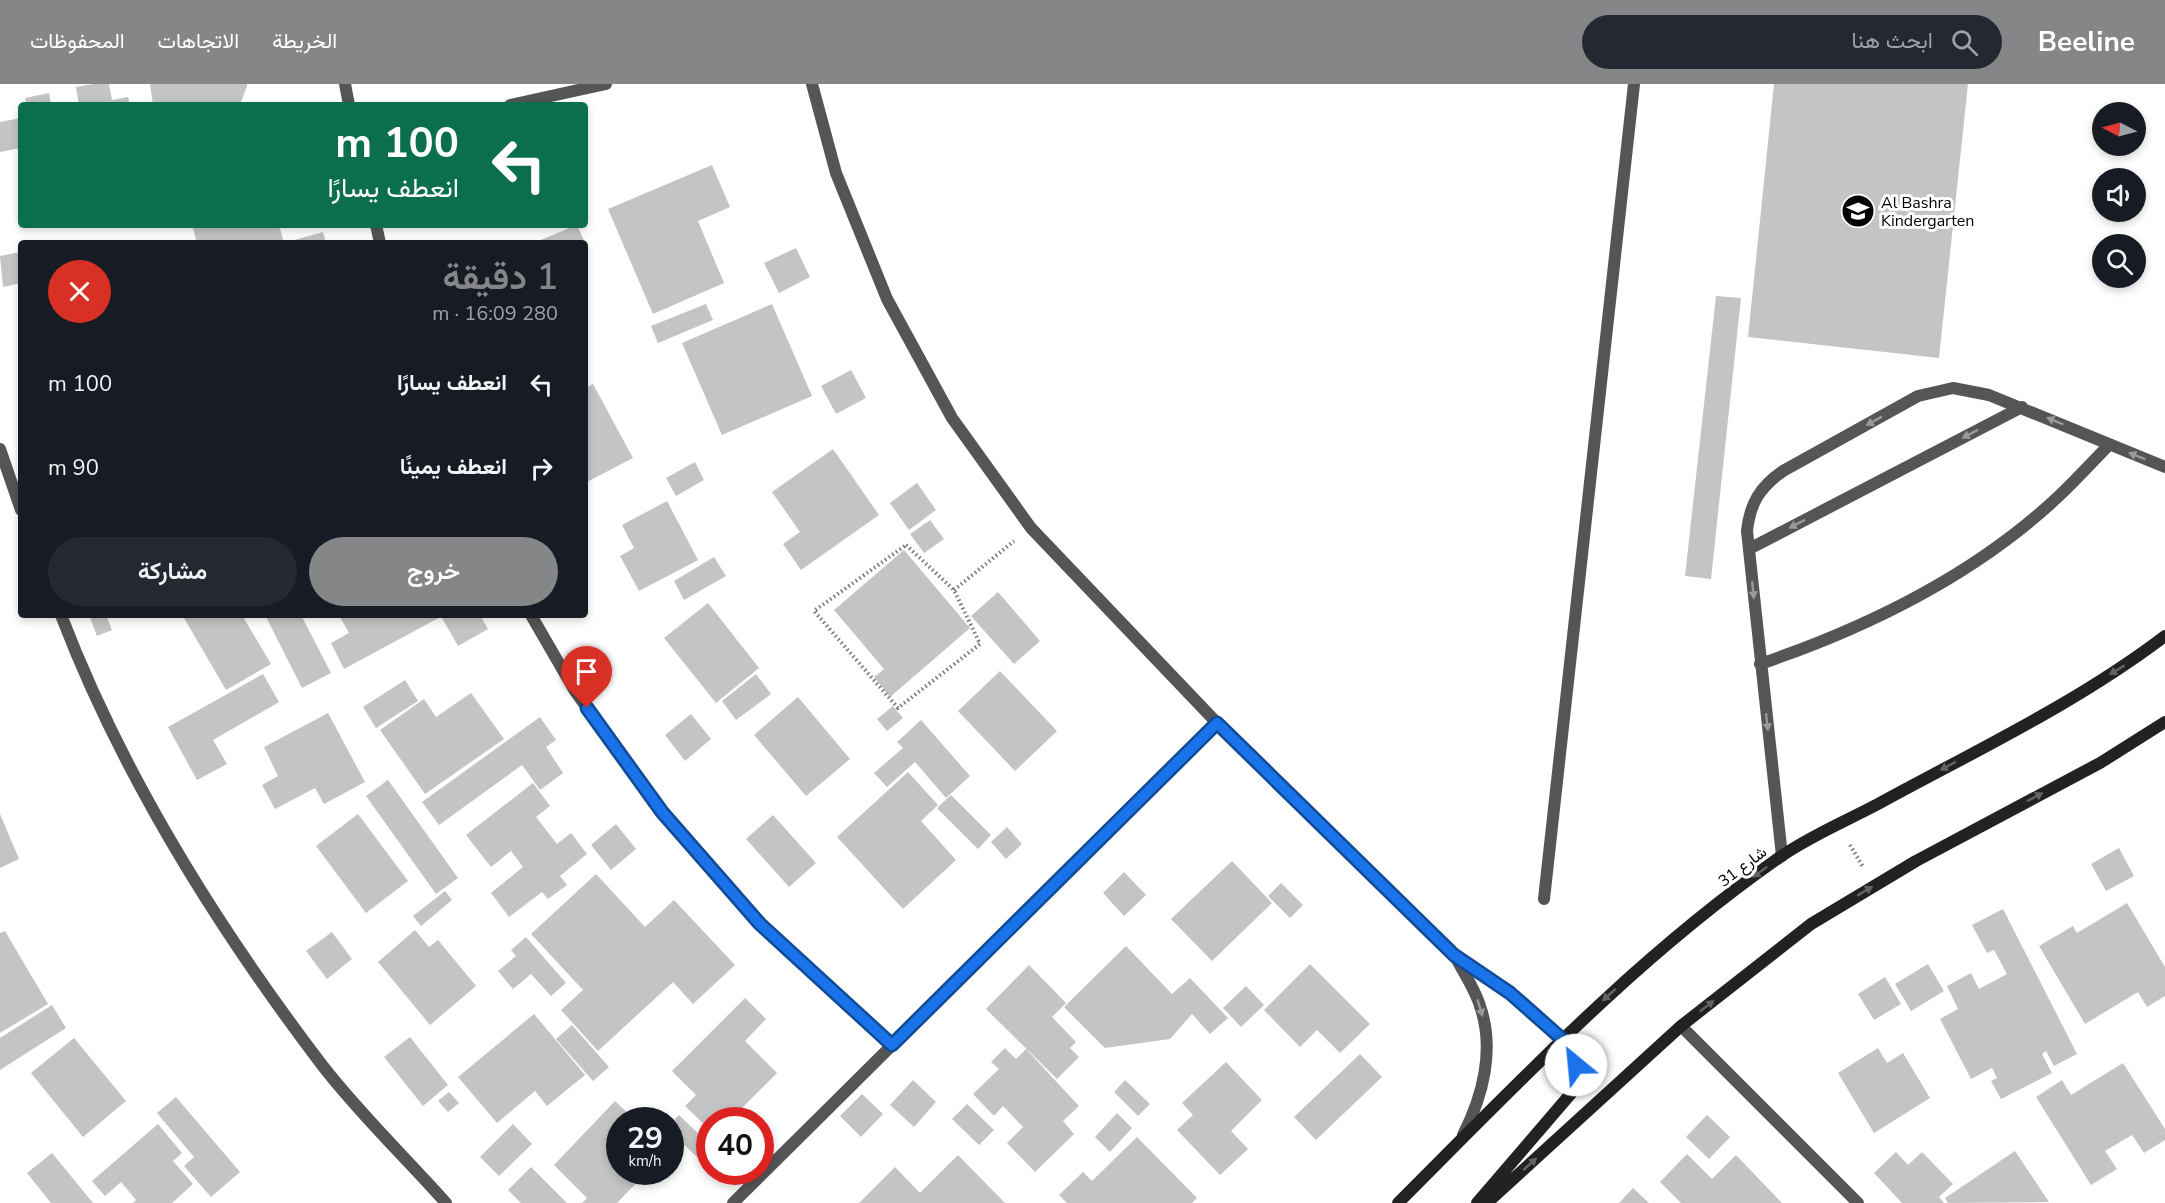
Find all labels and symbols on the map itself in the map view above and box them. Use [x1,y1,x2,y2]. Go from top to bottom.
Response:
north arrow [2092,102,2146,156]
place label: Al Bashra Kindergarten [1881,192,1974,232]
school or university icon: Al Bashra Kindergarten [1840,193,1876,229]
one-way arrow [1865,416,1882,426]
one-way arrow [2047,417,2064,426]
one-way arrow [1962,429,1979,439]
one-way arrow [2128,451,2146,460]
one-way arrow [1788,519,1805,529]
one-way arrow [1748,581,1758,600]
pin [561,646,612,708]
one-way arrow [2109,664,2125,675]
one-way arrow [1762,713,1772,732]
one-way arrow [1939,761,1956,771]
one-way arrow [2027,792,2044,802]
street label: شارع 31 [1714,841,1771,892]
one-way arrow [1753,866,1768,878]
one-way arrow [1857,886,1873,897]
one-way arrow [1602,988,1617,1001]
one-way arrow [1475,999,1485,1017]
one-way arrow [1700,1000,1715,1012]
position arrow [1544,1033,1608,1097]
speed limit sign: 40 [696,1107,774,1185]
one-way arrow [1523,1157,1538,1171]

